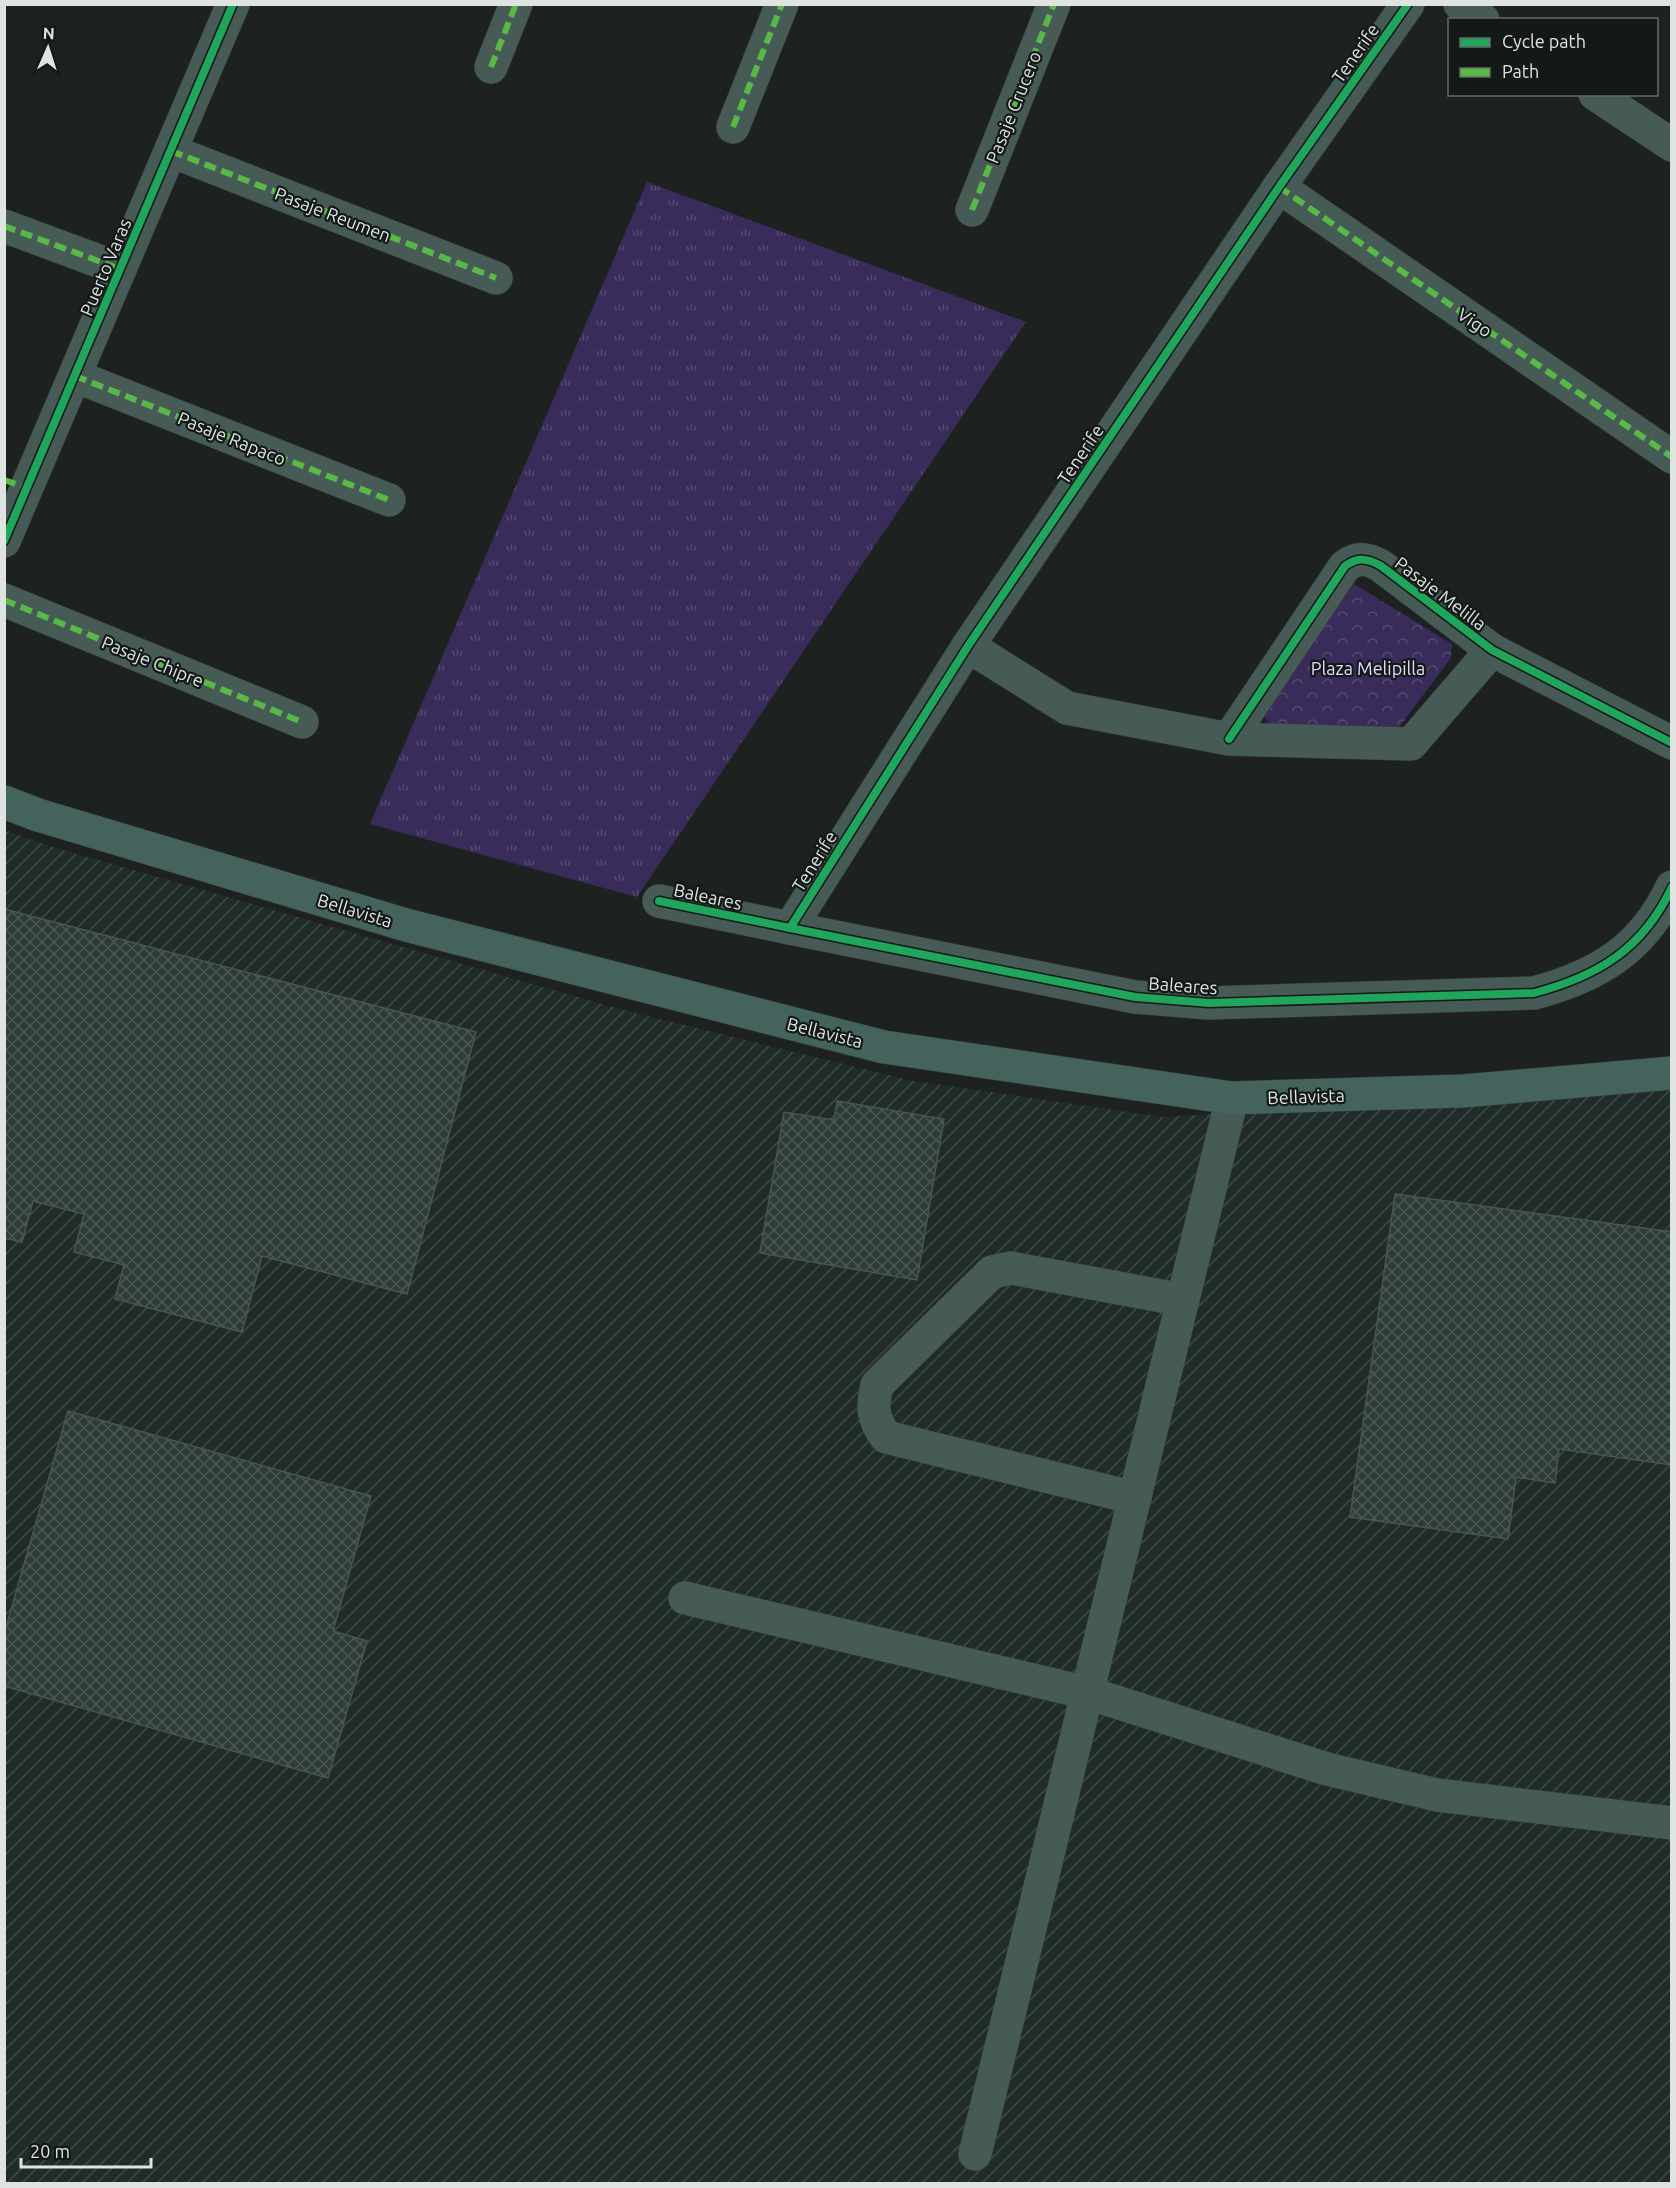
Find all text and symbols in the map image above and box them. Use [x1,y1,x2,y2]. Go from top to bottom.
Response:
north arrow [18,18,78,78]
legend [1448,18,1658,96]
street label: Tenerife [1328,20,1382,86]
text: N [42,24,55,42]
text: Cycle path [1502,31,1586,51]
street label: Pasaje Crucero [981,48,1045,166]
text: Path [1502,61,1539,81]
street label: Pasaje Reumen [272,183,394,245]
street label: Puerto Varas [76,215,135,319]
street label: Vigo [1454,303,1496,341]
street label: Pasaje Rapaco [175,407,289,469]
street label: Tenerife [1053,421,1107,487]
street label: Pasaje Melilla [1392,552,1490,634]
street label: Pasaje Chipre [99,631,207,691]
park label: Plaza Melipilla [1311,658,1425,678]
street label: Tenerife [788,827,840,895]
street label: Baleares [672,879,744,913]
street label: Bellavista [315,889,395,931]
street label: Baleares [1148,973,1218,997]
street label: Bellavista [785,1013,865,1051]
street label: Bellavista [1267,1085,1345,1107]
scale bar [21,2131,152,2169]
text: 20 m [30,2141,70,2161]

